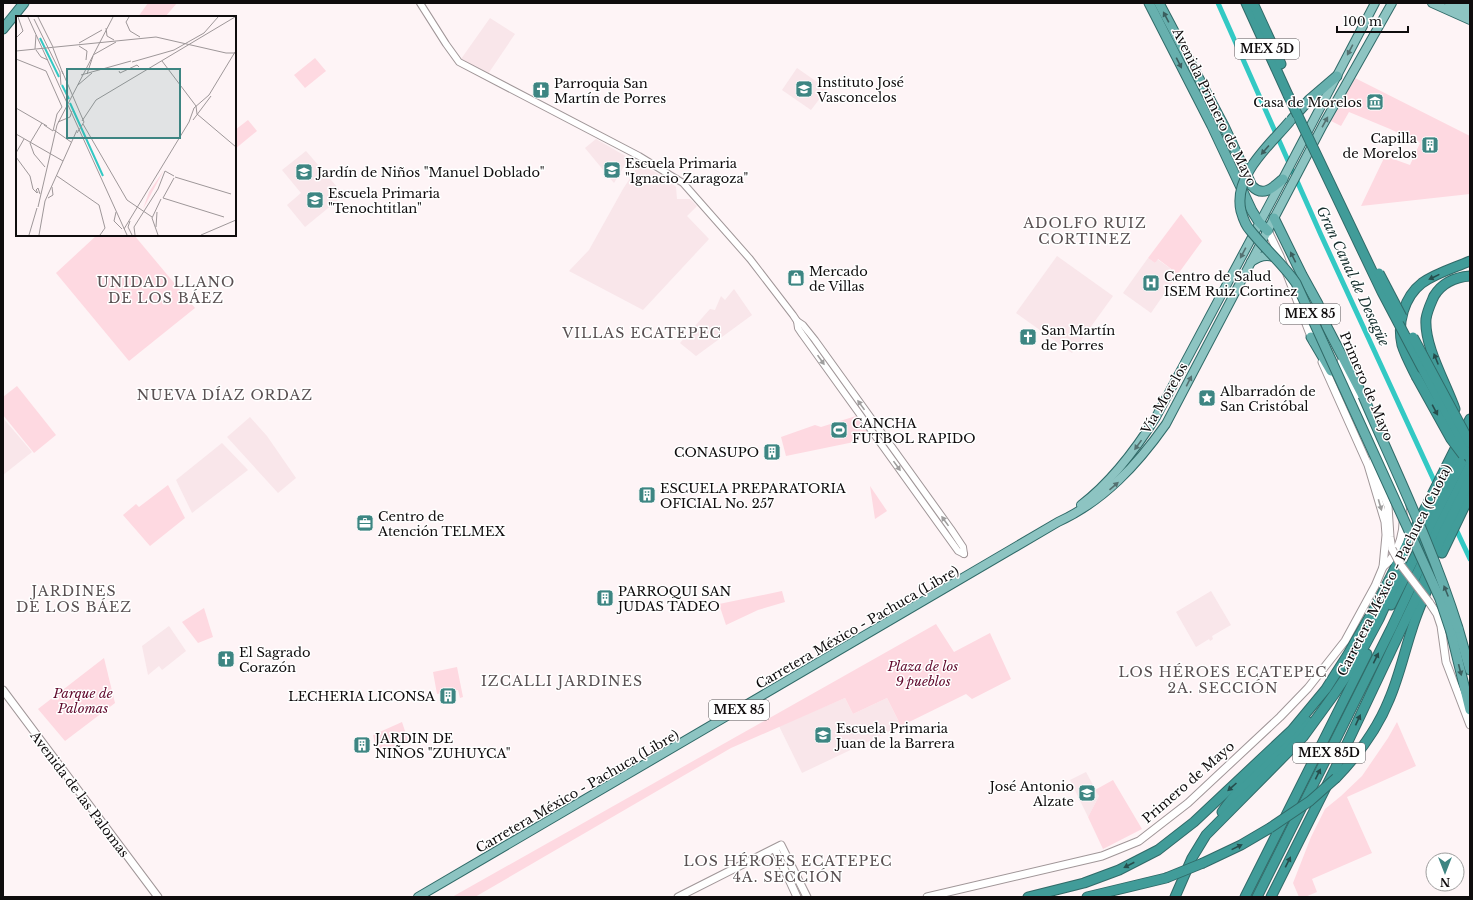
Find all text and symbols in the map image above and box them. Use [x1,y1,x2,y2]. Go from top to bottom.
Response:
scale bar [1337,8,1408,34]
one-way arrow [1163,11,1169,23]
text: 100 m [1343,14,1382,29]
inset map [16,16,236,236]
street label: Avenida Primero de Mayo [1168,24,1260,189]
road number: MEX 5D [1235,39,1299,59]
one-way arrow [1347,44,1354,56]
one-way arrow [1176,57,1183,68]
place label: Instituto José Vasconcelos [816,74,904,106]
place label: Parroquia San Martín de Porres [554,75,666,107]
school or university icon: Instituto José Vasconcelos [794,79,814,99]
church icon: Parroquia San Martín de Porres [531,80,551,100]
museum icon: Casa de Morelos [1365,92,1385,112]
place label: Casa de Morelos [1253,94,1362,111]
one-way arrow [1321,116,1328,127]
place label: Capilla de Morelos [1343,130,1418,162]
building icon: Capilla de Morelos [1420,135,1440,155]
one-way arrow [1260,145,1269,156]
place label: Escuela Primaria "Ignacio Zaragoza" [625,155,748,187]
school or university icon: Escuela Primaria "Ignacio Zaragoza" [602,160,622,180]
school or university icon: Jardín de Niños "Manuel Doblado" [294,162,314,182]
place label: Jardín de Niños "Manuel Doblado" [315,164,545,181]
place label: Escuela Primaria "Tenochtitlan" [328,185,441,217]
school or university icon: Escuela Primaria "Tenochtitlan" [305,190,325,210]
water label: Gran Canal de Desagüe [1313,203,1394,350]
district label: ADOLFO RUIZ CORTINEZ [1022,214,1147,248]
one-way arrow [1240,248,1246,259]
one-way arrow [1290,251,1296,262]
place label: Mercado de Villas [809,263,868,295]
shop icon: Mercado de Villas [786,268,806,288]
place label: Centro de Salud ISEM Ruiz Cortinez [1164,268,1298,300]
district label: UNIDAD LLANO DE LOS BÁEZ [97,273,235,307]
hospital icon: Centro de Salud ISEM Ruiz Cortinez [1141,273,1161,293]
one-way arrow [1429,274,1440,280]
road number: MEX 85 [1280,304,1340,324]
place label: San Martín de Porres [1041,322,1115,354]
district label: VILLAS ECATEPEC [561,324,722,342]
church icon: San Martín de Porres [1018,327,1038,347]
street label: Primero de Mayo [1336,329,1397,443]
one-way arrow [1432,353,1438,365]
one-way arrow [817,355,825,366]
street label: Vía Morelos [1137,359,1192,438]
one-way arrow [1186,375,1193,387]
place label: Albarradón de San Cristóbal [1219,383,1316,415]
district label: NUEVA DÍAZ ORDAZ [137,386,313,404]
place icon: Albarradón de San Cristóbal [1197,388,1217,408]
one-way arrow [856,399,865,410]
one-way arrow [1431,404,1438,416]
place label: CANCHA FUTBOL RAPIDO [852,415,976,447]
sports icon: CANCHA FUTBOL RAPIDO [829,420,849,440]
one-way arrow [1134,440,1142,451]
building icon: CONASUPO [762,442,782,462]
place label: CONASUPO [674,444,759,461]
one-way arrow [892,461,900,471]
street label: Carretera México - Pachuca (Cuota) [1333,461,1455,679]
place label: ESCUELA PREPARATORIA OFICIAL No. 257 [660,480,847,512]
one-way arrow [1108,481,1119,490]
building icon: ESCUELA PREPARATORIA OFICIAL No. 257 [637,485,657,505]
one-way arrow [1377,500,1383,512]
place label: Centro de Atención TELMEX [377,508,505,540]
office icon: Centro de Atención TELMEX [355,513,375,533]
one-way arrow [941,516,949,527]
street label: Carretera México - Pachuca (Libre) [753,562,962,693]
district label: JARDINES DE LOS BÁEZ [16,582,132,616]
place label: PARROQUI SAN JUDAS TADEO [616,583,731,615]
one-way arrow [1443,585,1449,596]
building icon: PARROQUI SAN JUDAS TADEO [595,588,615,608]
place label: El Sagrado Corazón [239,644,310,676]
church icon: El Sagrado Corazón [216,649,236,669]
one-way arrow [1373,652,1379,664]
park label: Plaza de los 9 pueblos [887,658,958,690]
district label: LOS HÉROES ECATEPEC 2A. SECCIÓN [1118,663,1328,697]
one-way arrow [1457,663,1463,676]
district label: IZCALLI JARDINES [481,672,643,690]
park label: Parque de Palomas [52,685,113,717]
building icon: LECHERIA LICONSA [438,686,458,706]
place label: LECHERIA LICONSA [288,688,436,705]
road number: MEX 85 [709,700,769,720]
one-way arrow [1355,715,1361,726]
place label: Escuela Primaria Juan de la Barrera [834,720,956,752]
school or university icon: Escuela Primaria Juan de la Barrera [813,725,833,745]
street label: Carretera México - Pachuca (Libre) [473,726,682,857]
street label: Avenida de las Palomas [26,727,133,861]
place label: JARDIN DE NIÑOS "ZUHUYCA" [373,730,510,762]
building icon: JARDIN DE NIÑOS "ZUHUYCA" [352,735,372,755]
street label: Primero de Mayo [1139,738,1238,827]
road number: MEX 85D [1293,743,1365,763]
one-way arrow [1315,769,1321,780]
place label: José Antonio Alzate [988,778,1074,810]
one-way arrow [1227,782,1237,791]
school or university icon: José Antonio Alzate [1077,783,1097,803]
one-way arrow [1231,844,1243,850]
district label: LOS HÉROES ECATEPEC 4A. SECCIÓN [683,852,893,886]
north arrow [1425,852,1465,892]
one-way arrow [1285,856,1291,868]
one-way arrow [1124,862,1135,868]
text: N [1439,875,1450,889]

